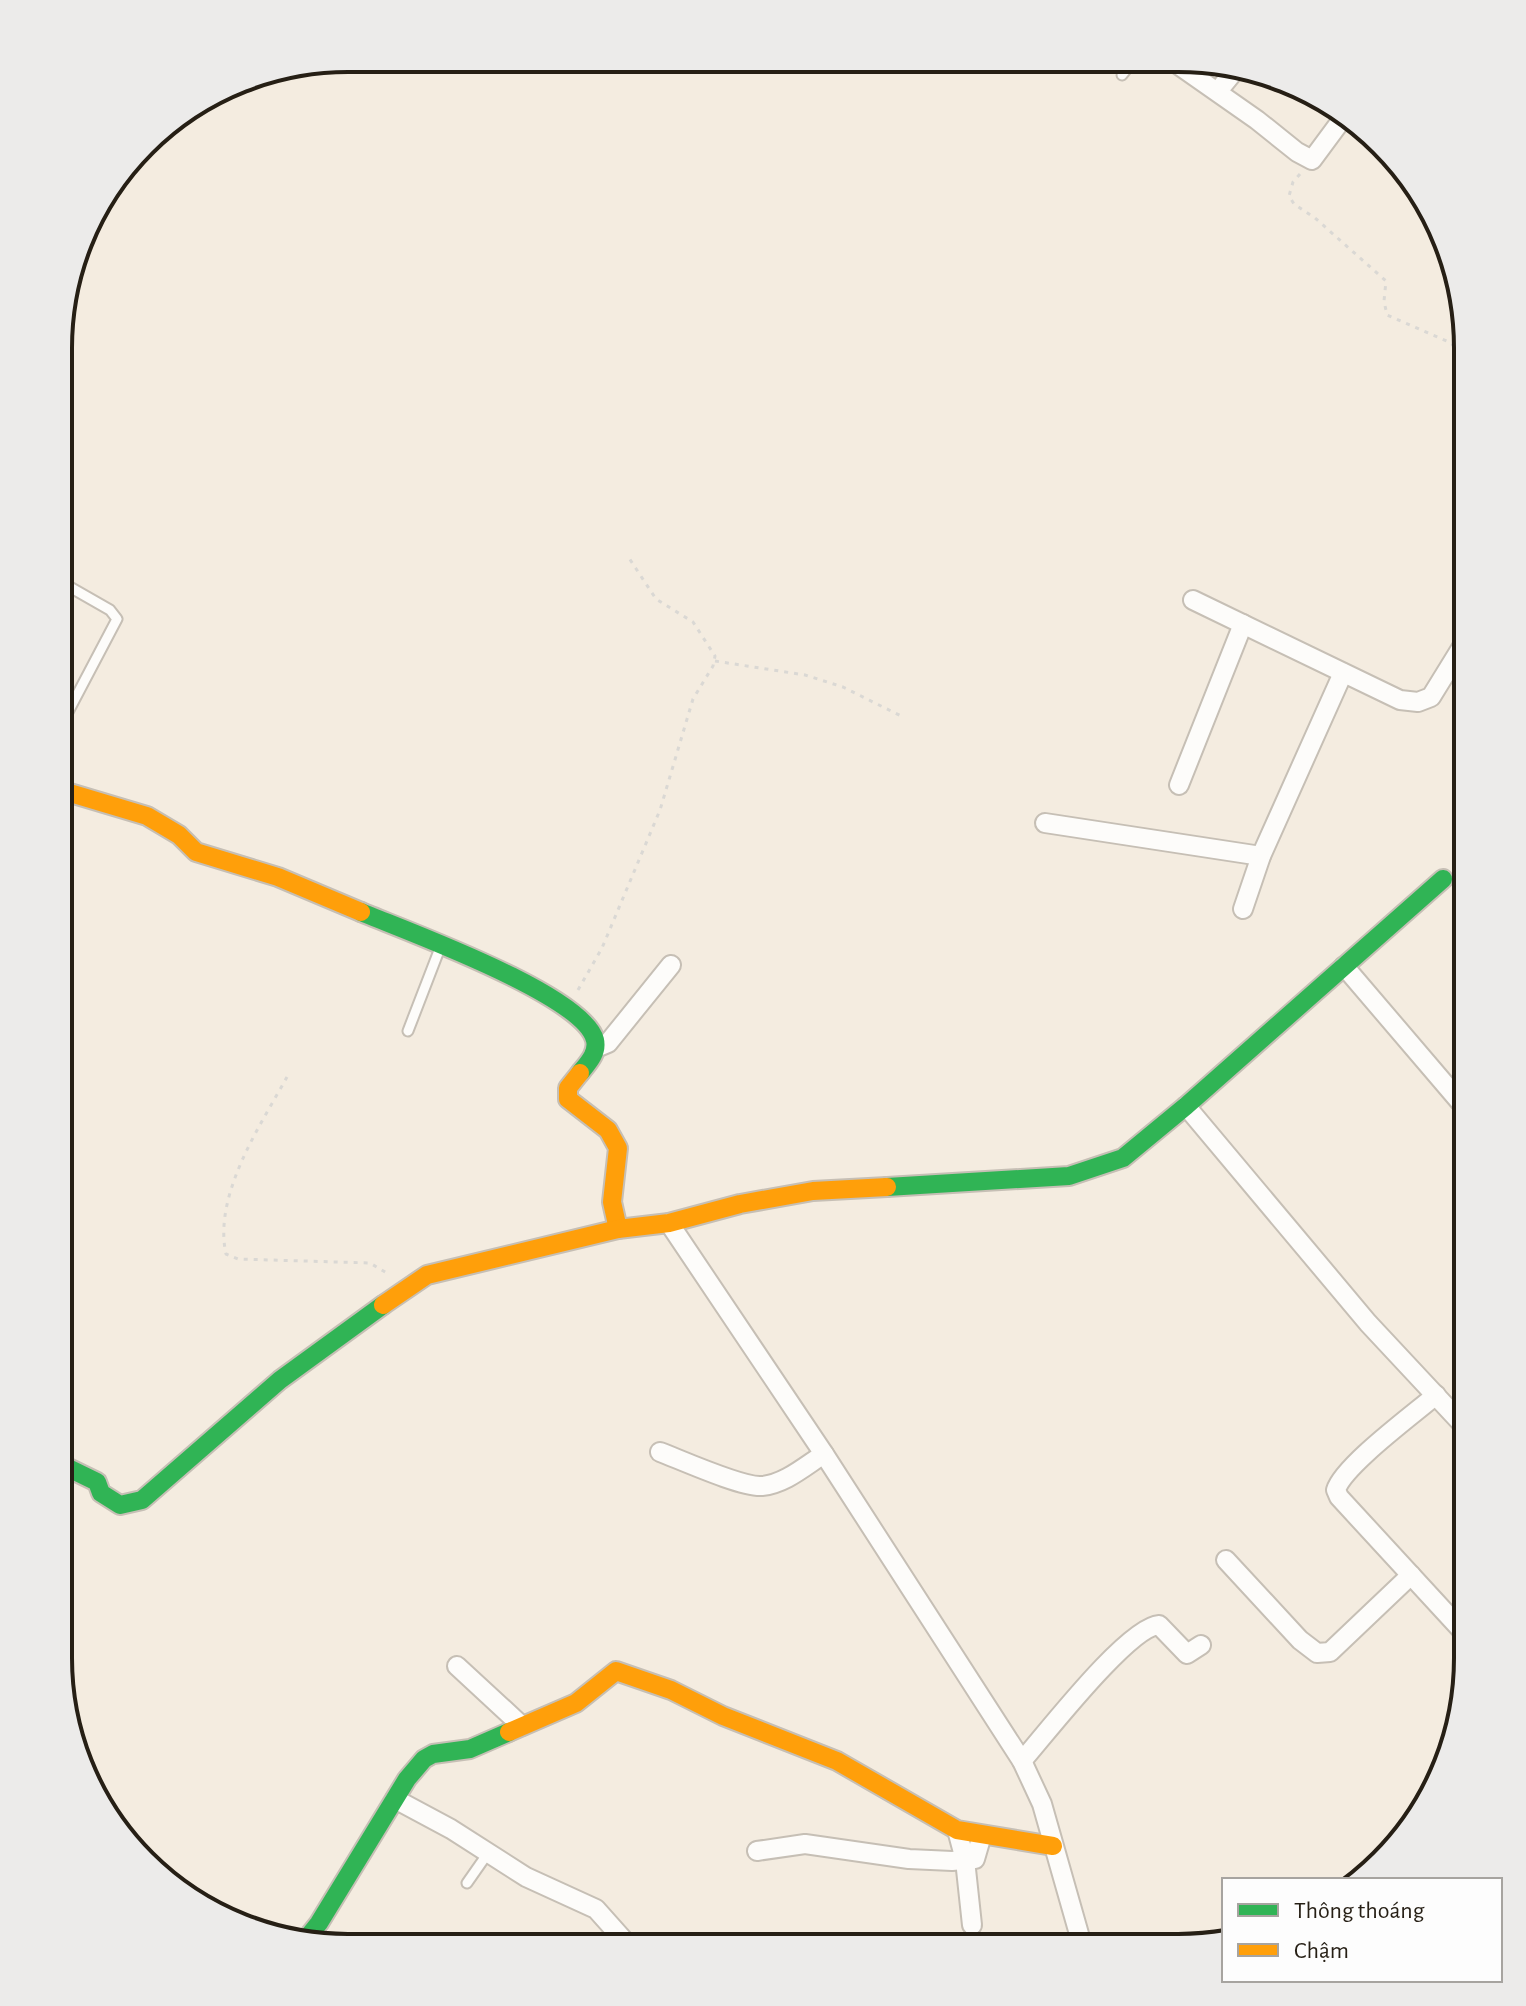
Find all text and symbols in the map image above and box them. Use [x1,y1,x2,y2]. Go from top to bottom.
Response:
legend [1222,1878,1502,1982]
text: Thông thoáng [1294,1899,1425,1923]
text: Chậm [1294,1939,1349,1963]

